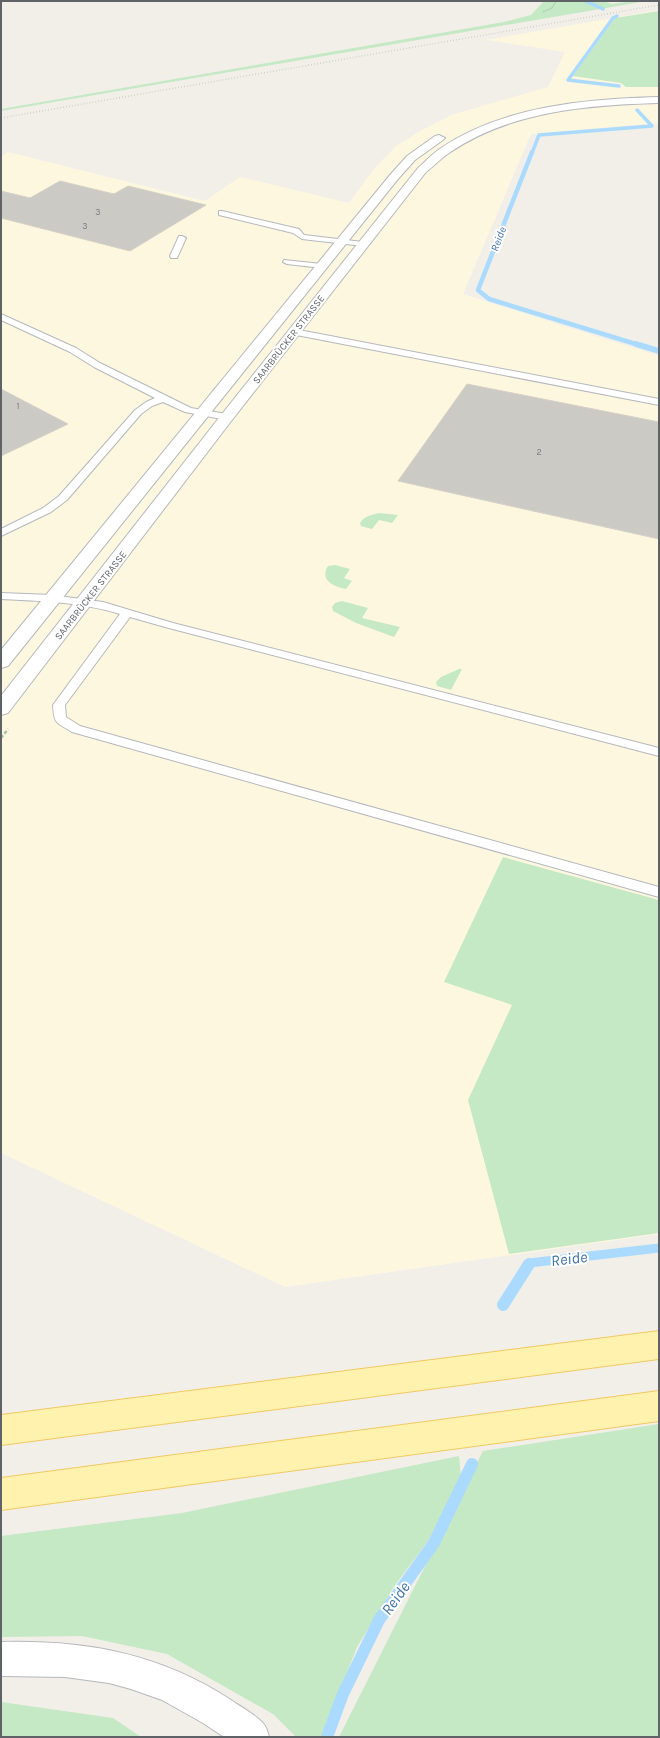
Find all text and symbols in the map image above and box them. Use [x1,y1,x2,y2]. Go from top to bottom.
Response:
house number: 3 [95,207,101,217]
house number: 3 [82,221,88,231]
water label: Reide [488,225,509,253]
street label: SAARBRÜCKER STRASSE [250,293,327,386]
house number: 1 [17,401,20,411]
house number: 2 [536,447,542,457]
street label: SAARBRÜCKER STRASSE [52,549,129,642]
water label: Reide [550,1247,589,1270]
water label: Reide [377,1577,414,1619]

